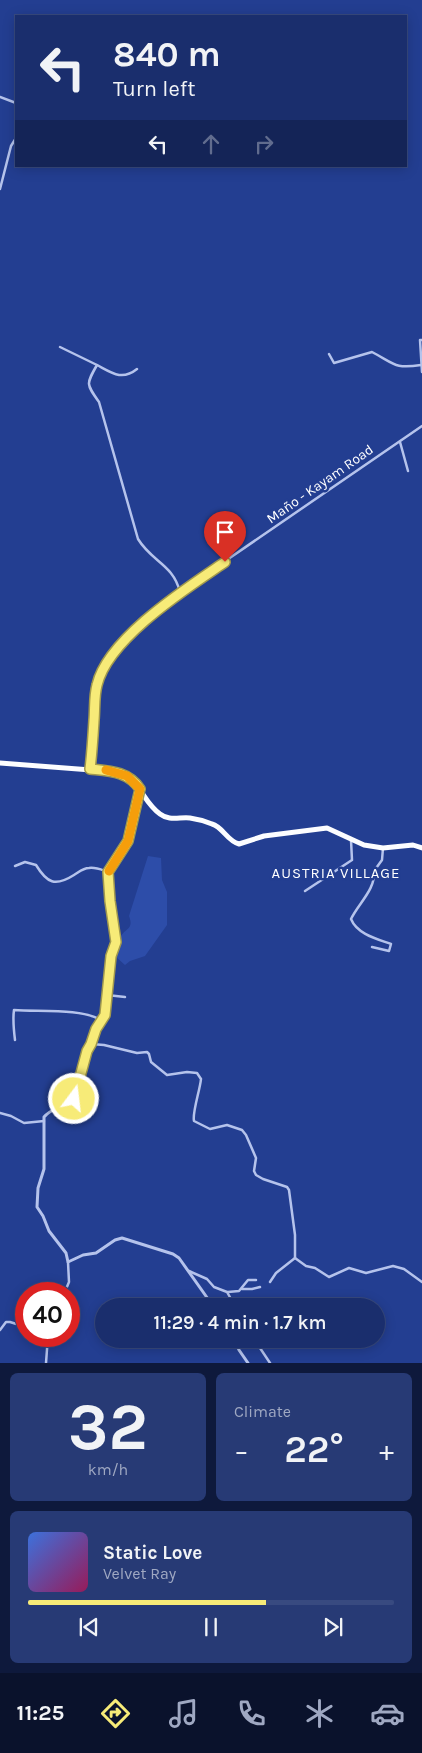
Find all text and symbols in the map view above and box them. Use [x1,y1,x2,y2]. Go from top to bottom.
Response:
text: 840 m [113,34,221,75]
icon: left [30,35,95,100]
text: Turn left [113,76,196,102]
icon: left [144,130,172,158]
icon: ahead [197,130,225,158]
icon: right [250,130,278,158]
street label: Maño - Kayam Road [263,441,377,527]
pin [204,511,246,562]
icon: arrive [211,518,239,546]
district label: AUSTRIA VILLAGE [272,864,400,882]
position arrow [47,1072,99,1124]
speed limit sign: 40 [15,1282,80,1347]
text: 11:29 · 4 min · 1.7 km [154,1312,326,1334]
text: 32 [68,1389,148,1465]
text: Climate [234,1402,291,1421]
text: 22° [284,1427,344,1472]
text: − [234,1434,249,1467]
text: + [379,1434,394,1467]
text: km/h [88,1460,128,1479]
text: Static Love [103,1542,202,1564]
text: Velvet Ray [103,1564,176,1583]
icon: previous [75,1613,103,1641]
icon: pause [197,1613,225,1641]
icon: next [319,1613,347,1641]
icon: directions [98,1696,133,1731]
icon: music [166,1696,201,1731]
icon: phone [234,1696,269,1731]
icon: climate [302,1696,337,1731]
icon: car [370,1696,405,1731]
text: 11:25 [17,1700,64,1726]

